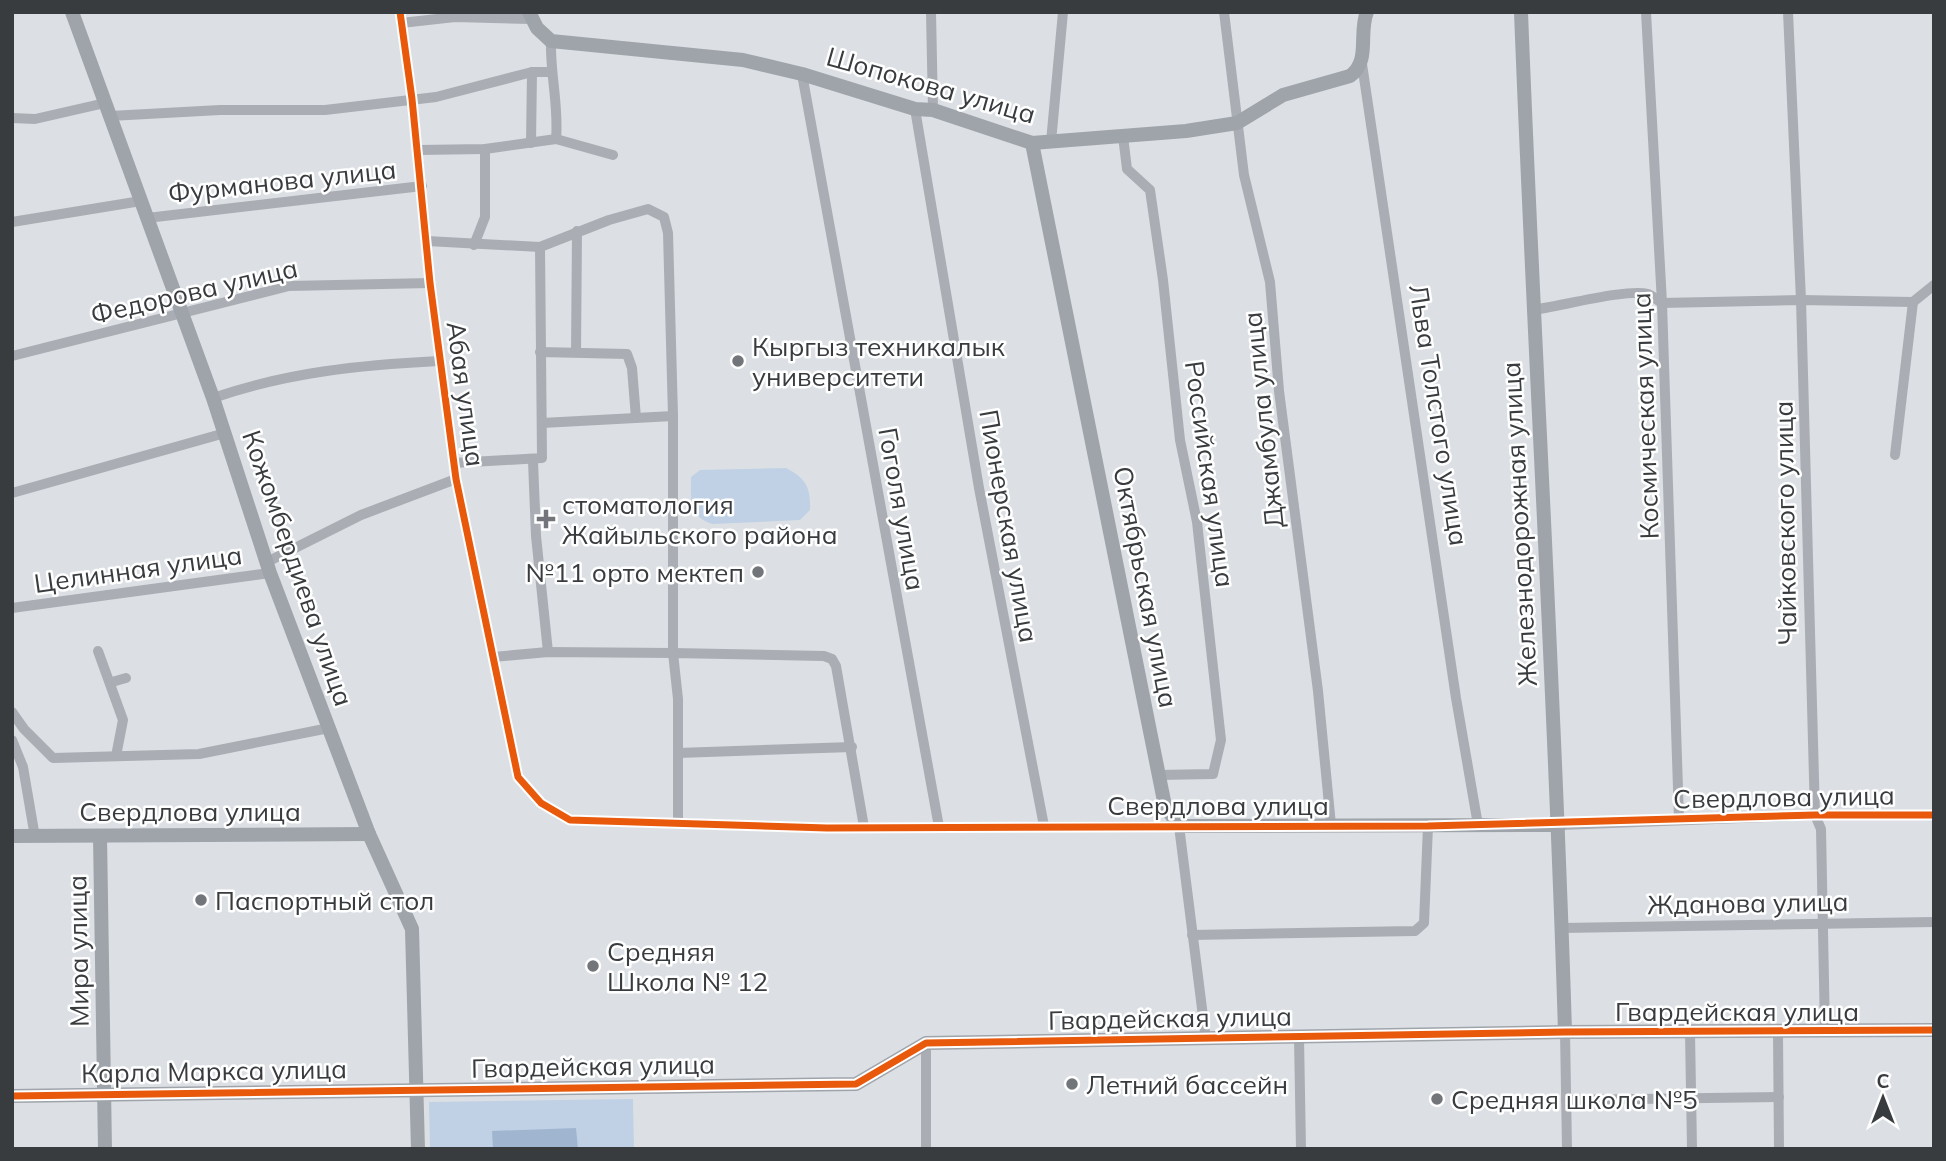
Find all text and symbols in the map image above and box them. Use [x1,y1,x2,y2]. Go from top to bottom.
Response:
street label: Шопокова улица [823,39,1039,131]
street label: Фурманова улица [166,153,398,209]
street label: Федорова улица [87,251,301,331]
street label: Льва Толстого улица [1402,282,1476,548]
street label: Космическая улица [1624,292,1666,540]
street label: Джамбула улица [1235,310,1291,530]
street label: Абая улица [439,319,493,469]
place label: Кыргыз техникалык университети [752,330,1005,393]
marker: Кыргыз техникалык университети [730,353,746,369]
street label: Российская улица [1178,359,1242,589]
street label: Железнодорожная улица [1494,361,1544,687]
street label: Чайковского улица [1766,401,1804,645]
street label: Пионерская улица [972,407,1046,645]
street label: Гоголя улица [871,425,933,593]
street label: Кожомбердиева улица [235,426,361,710]
street label: Октябрьская улица [1106,463,1186,711]
place label: стоматология Жайыльского района [562,488,838,551]
marker: стоматология Жайыльского района [536,509,556,529]
street label: Целинная улица [32,538,244,600]
place label: №11 орто мектеп [526,556,744,589]
marker: №11 орто мектеп [750,564,766,580]
street label: Свердлова улица [1673,779,1895,815]
street label: Свердлова улица [1107,789,1329,822]
street label: Свердлова улица [79,795,301,828]
street label: Мира улица [60,875,96,1027]
place label: Паспортный стол [215,884,434,917]
street label: Жданова улица [1647,885,1849,921]
marker: Паспортный стол [193,892,209,908]
place label: Средняя Школа № 12 [607,935,768,998]
marker: Средняя Школа № 12 [585,958,601,974]
street label: Гвардейская улица [1615,995,1859,1028]
street label: Гвардейская улица [1048,999,1292,1037]
street label: Гвардейская улица [471,1047,715,1085]
street label: Карла Маркса улица [81,1052,347,1090]
north arrow [1848,1063,1918,1133]
place label: Летний бассейн [1086,1068,1288,1101]
text: С [1876,1069,1890,1093]
marker: Летний бассейн [1064,1076,1080,1092]
place label: Средняя школа №5 [1451,1083,1698,1116]
marker: Средняя школа №5 [1429,1091,1445,1107]

